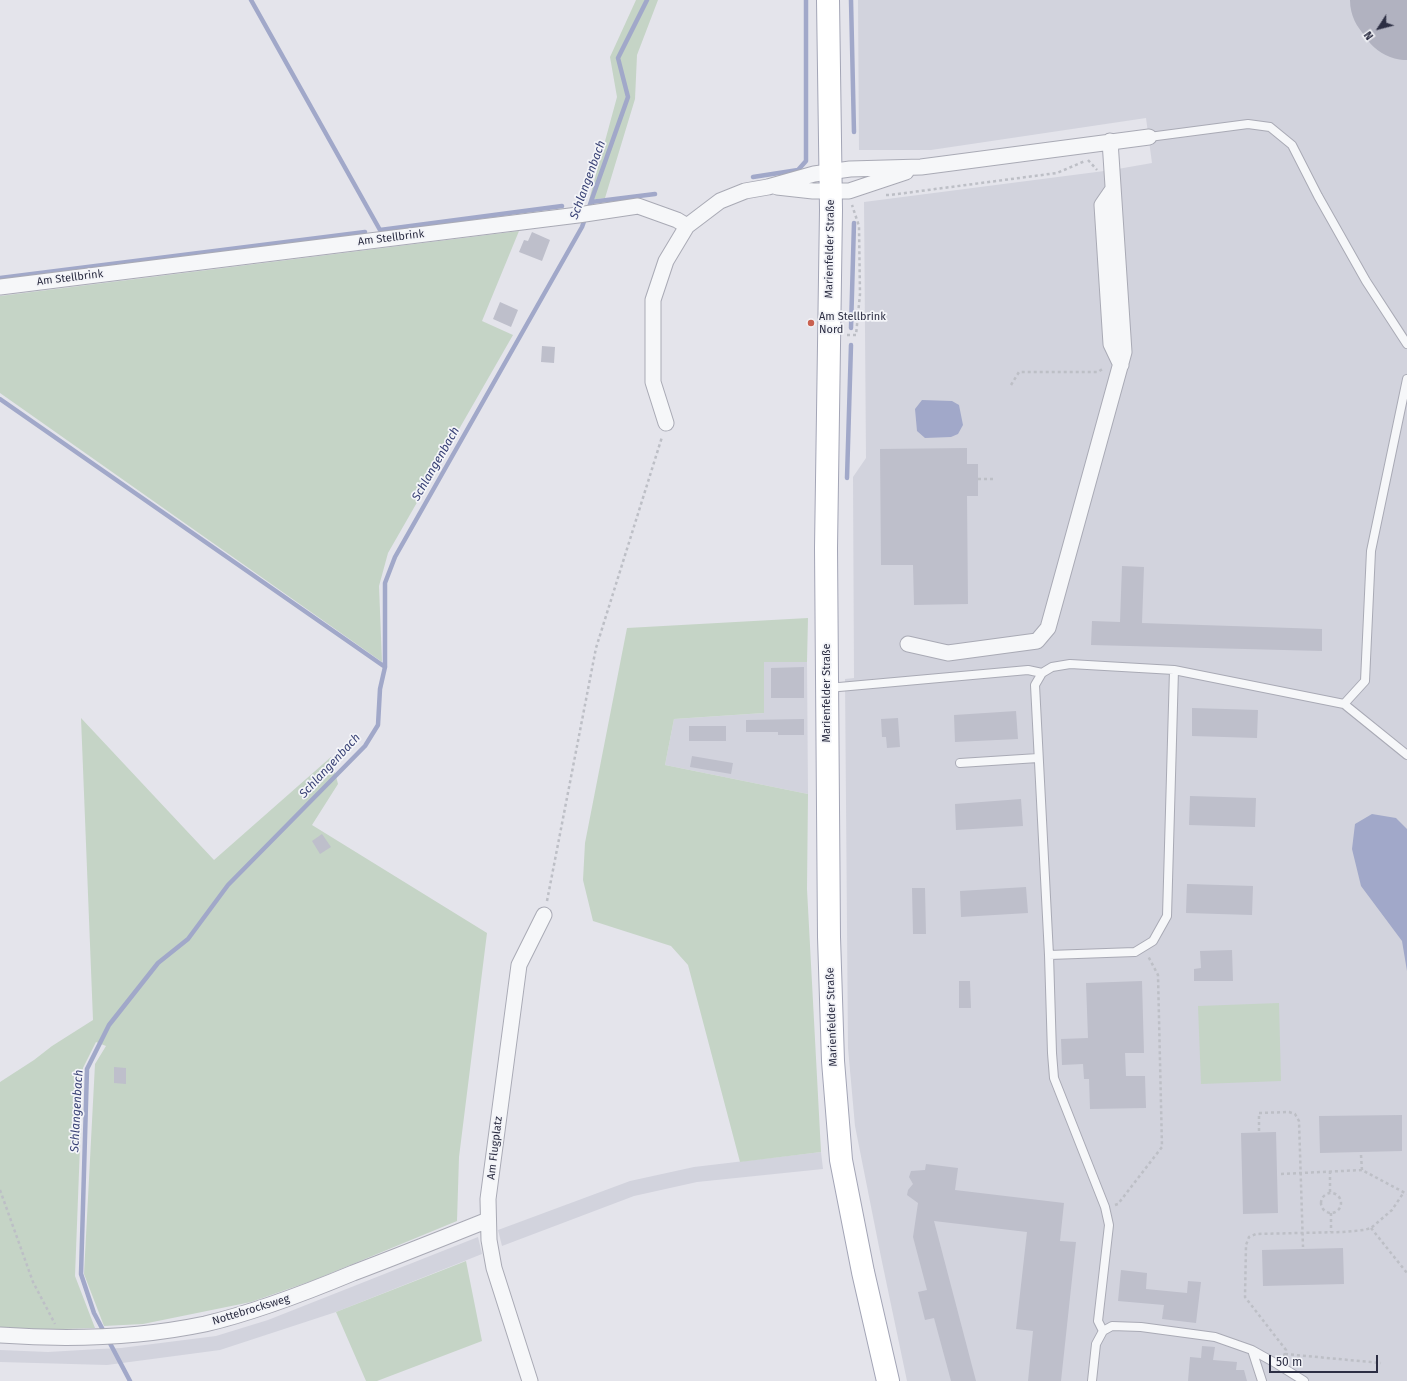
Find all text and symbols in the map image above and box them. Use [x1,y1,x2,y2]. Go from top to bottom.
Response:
north arrow [1359,8,1399,48]
text: N [1361,29,1376,42]
water label: Schlangenbach [567,139,609,221]
street label: Marienfelder Straße [823,199,837,299]
street label: Am Stellbrink [357,227,425,249]
street label: Am Stellbrink [36,267,104,289]
place label: Am Stellbrink Nord [819,310,886,336]
marker: Am Stellbrink Nord [806,318,816,328]
water label: Schlangenbach [409,425,463,503]
street label: Marienfelder Straße [820,643,834,743]
water label: Schlangenbach [296,731,364,801]
street label: Marienfelder Straße [824,967,840,1067]
water label: Schlangenbach [68,1069,86,1153]
street label: Am Flugplatz [485,1116,505,1180]
street label: Nottebrocksweg [211,1292,291,1328]
scale bar [1271,1347,1380,1373]
text: 50 m [1276,1355,1302,1369]

